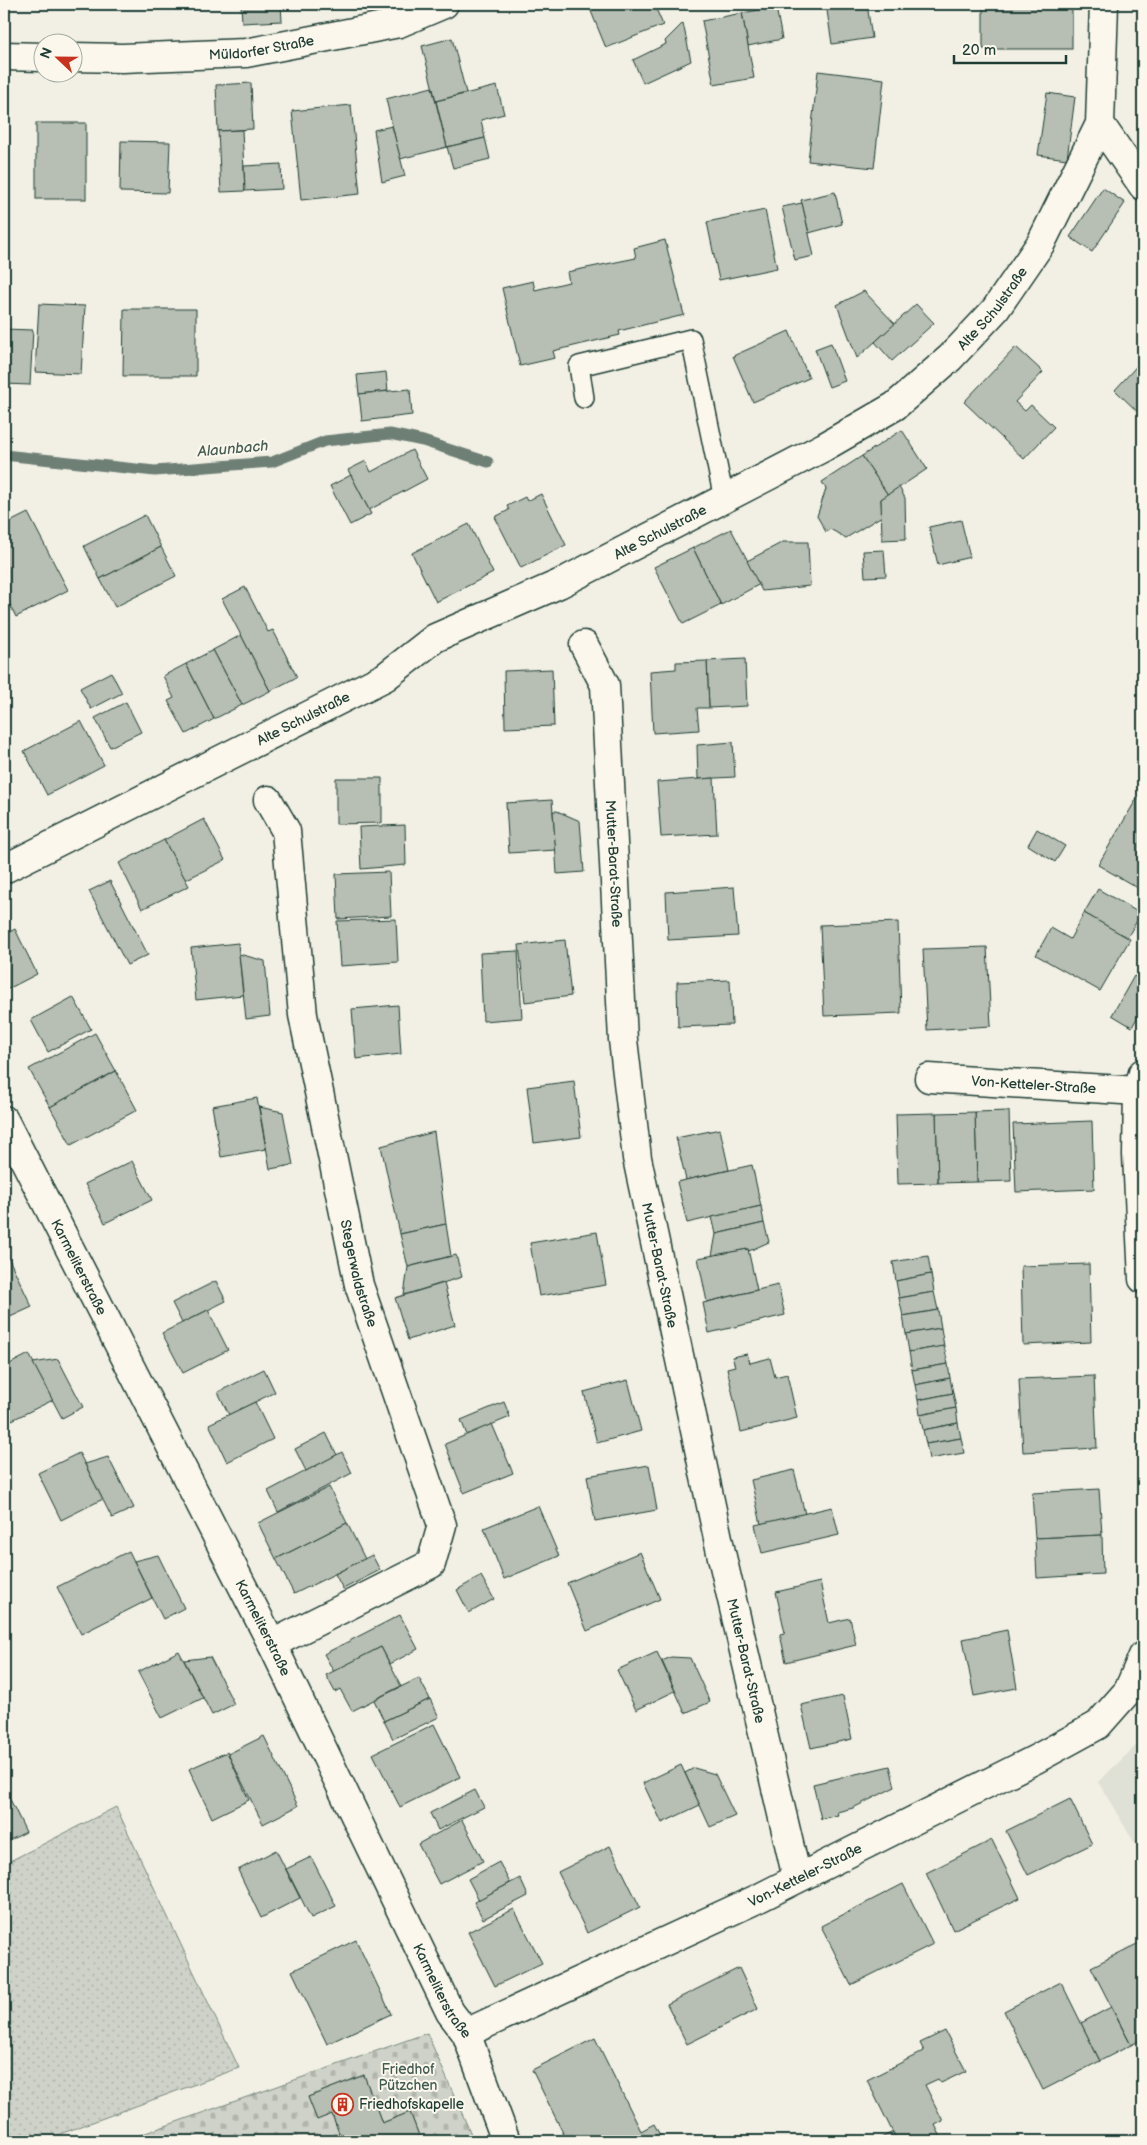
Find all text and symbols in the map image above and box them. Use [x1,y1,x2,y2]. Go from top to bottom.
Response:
street label: Müldorfer Straße [208,31,315,63]
north arrow [32,32,82,82]
scale bar [954,32,1067,64]
text: 20 m [962,41,996,60]
text: N [37,45,56,61]
street label: Alte Schulstraße [954,263,1031,353]
water label: Alaunbach [196,436,269,462]
street label: Alte Schulstraße [611,501,709,563]
street label: Alte Schulstraße [254,688,353,749]
street label: Mutter-Barat-Straße [602,799,626,928]
street label: Von-Ketteler-Straße [971,1072,1097,1097]
street label: Mutter-Barat-Straße [638,1201,681,1329]
street label: Karmeliterstraße [48,1216,111,1318]
street label: Stegerwaldstraße [337,1218,381,1329]
street label: Karmeliterstraße [232,1577,295,1679]
street label: Mutter-Barat-Straße [723,1597,769,1725]
street label: Von-Ketteler-Straße [745,1839,865,1910]
street label: Karmeliterstraße [410,1941,475,2041]
park label: Friedhof Pützchen [379,2061,438,2094]
building icon: Friedhofskapelle [331,2092,355,2116]
place label: Friedhofskapelle [359,2096,464,2113]

